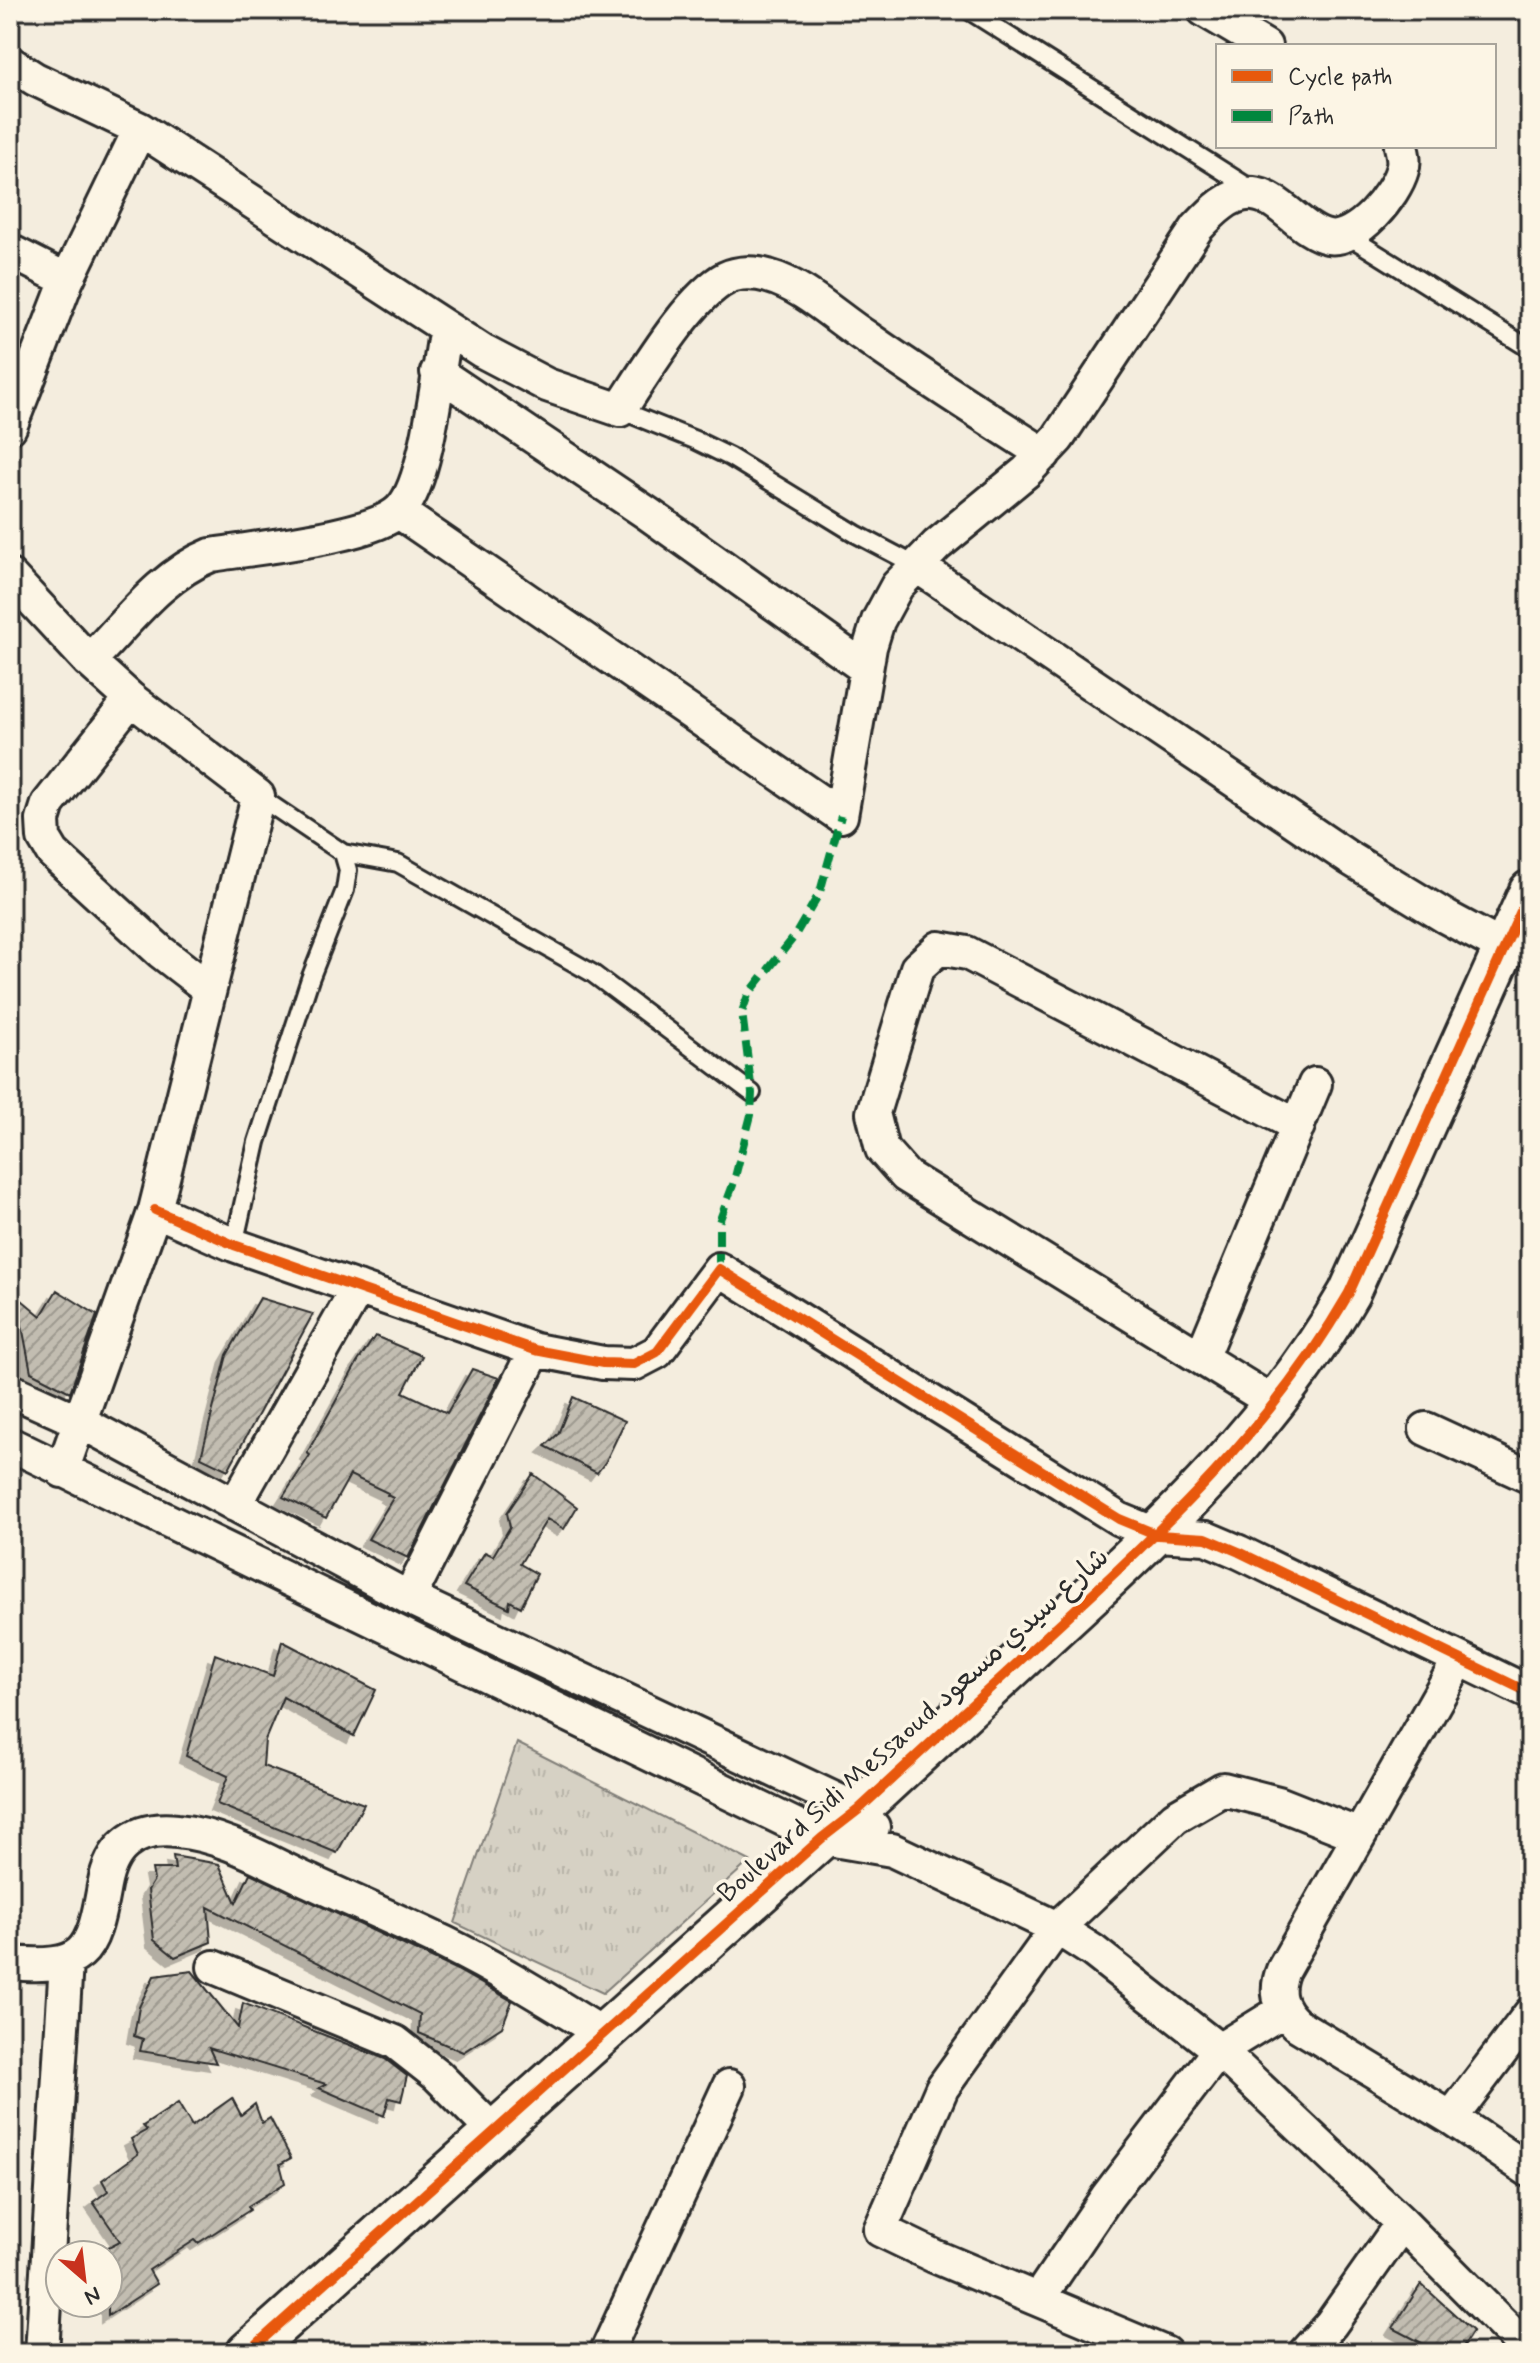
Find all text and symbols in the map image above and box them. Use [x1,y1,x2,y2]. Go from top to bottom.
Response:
legend [1216,44,1496,148]
text: Cycle path [1288,62,1393,93]
text: Path [1288,102,1334,133]
street label: Boulevard Sidi Messaoud شارع سيدي مسعود [710,1540,1118,1912]
north arrow [44,2239,124,2319]
text: N [79,2279,105,2311]

